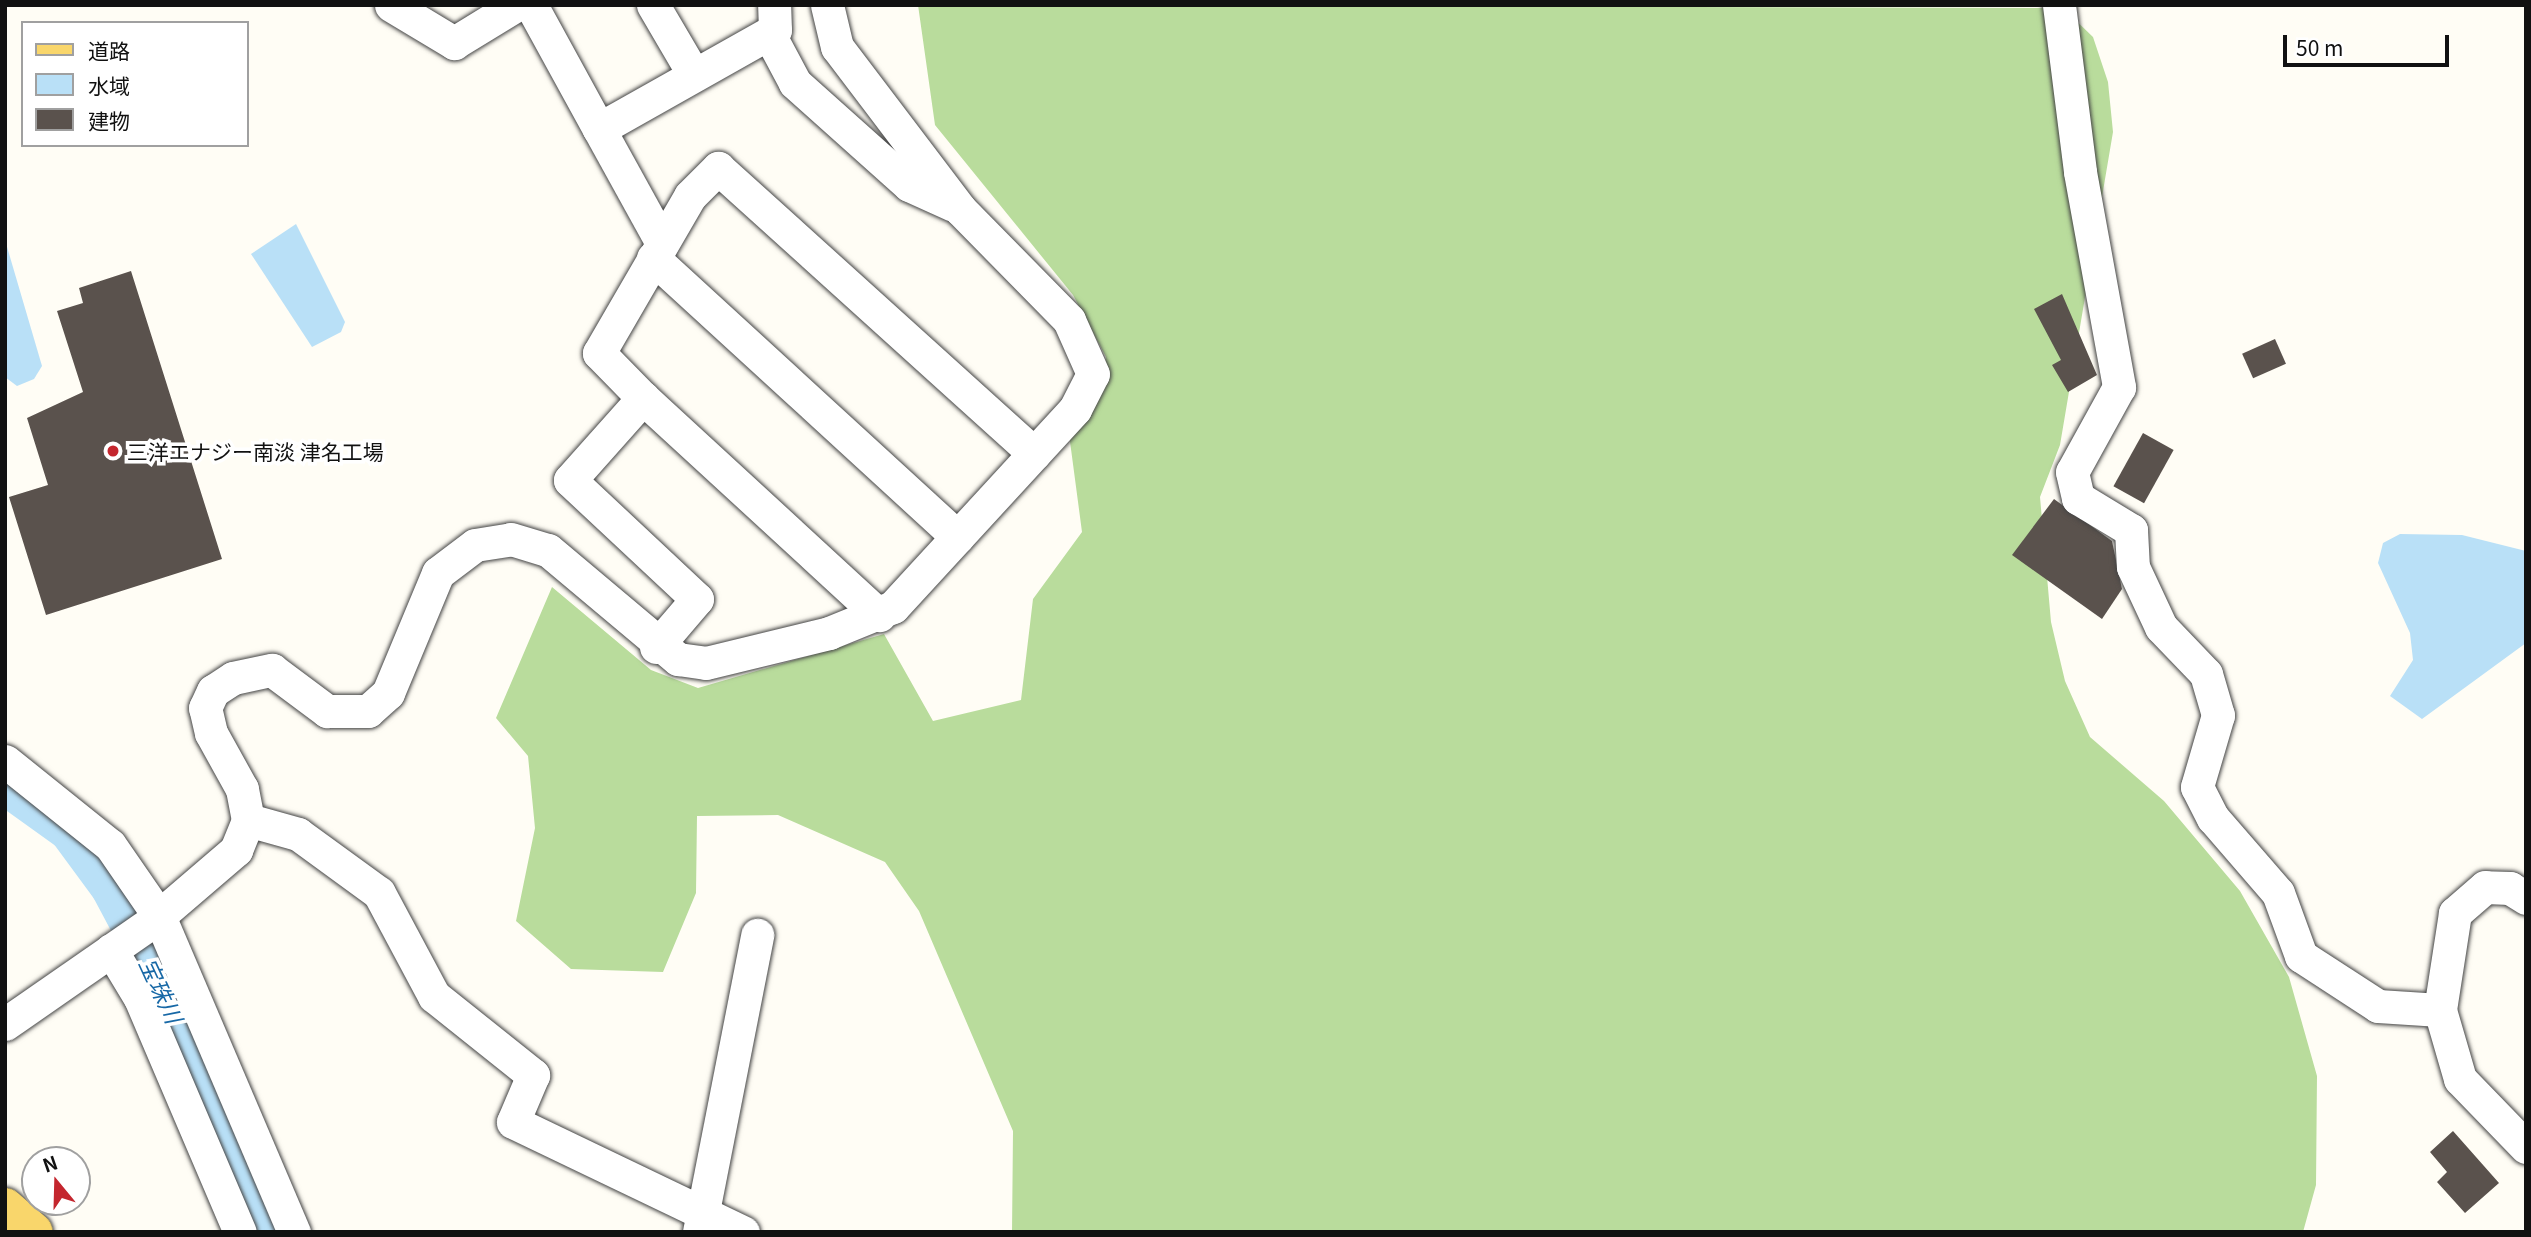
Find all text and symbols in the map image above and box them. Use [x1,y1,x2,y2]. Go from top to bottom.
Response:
legend [21,21,248,147]
scale bar [2286,21,2452,65]
text: 50 m [2296,32,2343,62]
text: 道路 [88,35,130,65]
text: 水域 [88,70,130,100]
text: 建物 [88,105,130,135]
place label: 三洋エナジー南淡 津名工場 [127,438,384,464]
marker: 三洋エナジー南淡 津名工場 [105,443,121,459]
water label: 宝珠川 [135,953,189,1027]
north arrow [21,1146,91,1216]
text: N [39,1147,61,1178]

